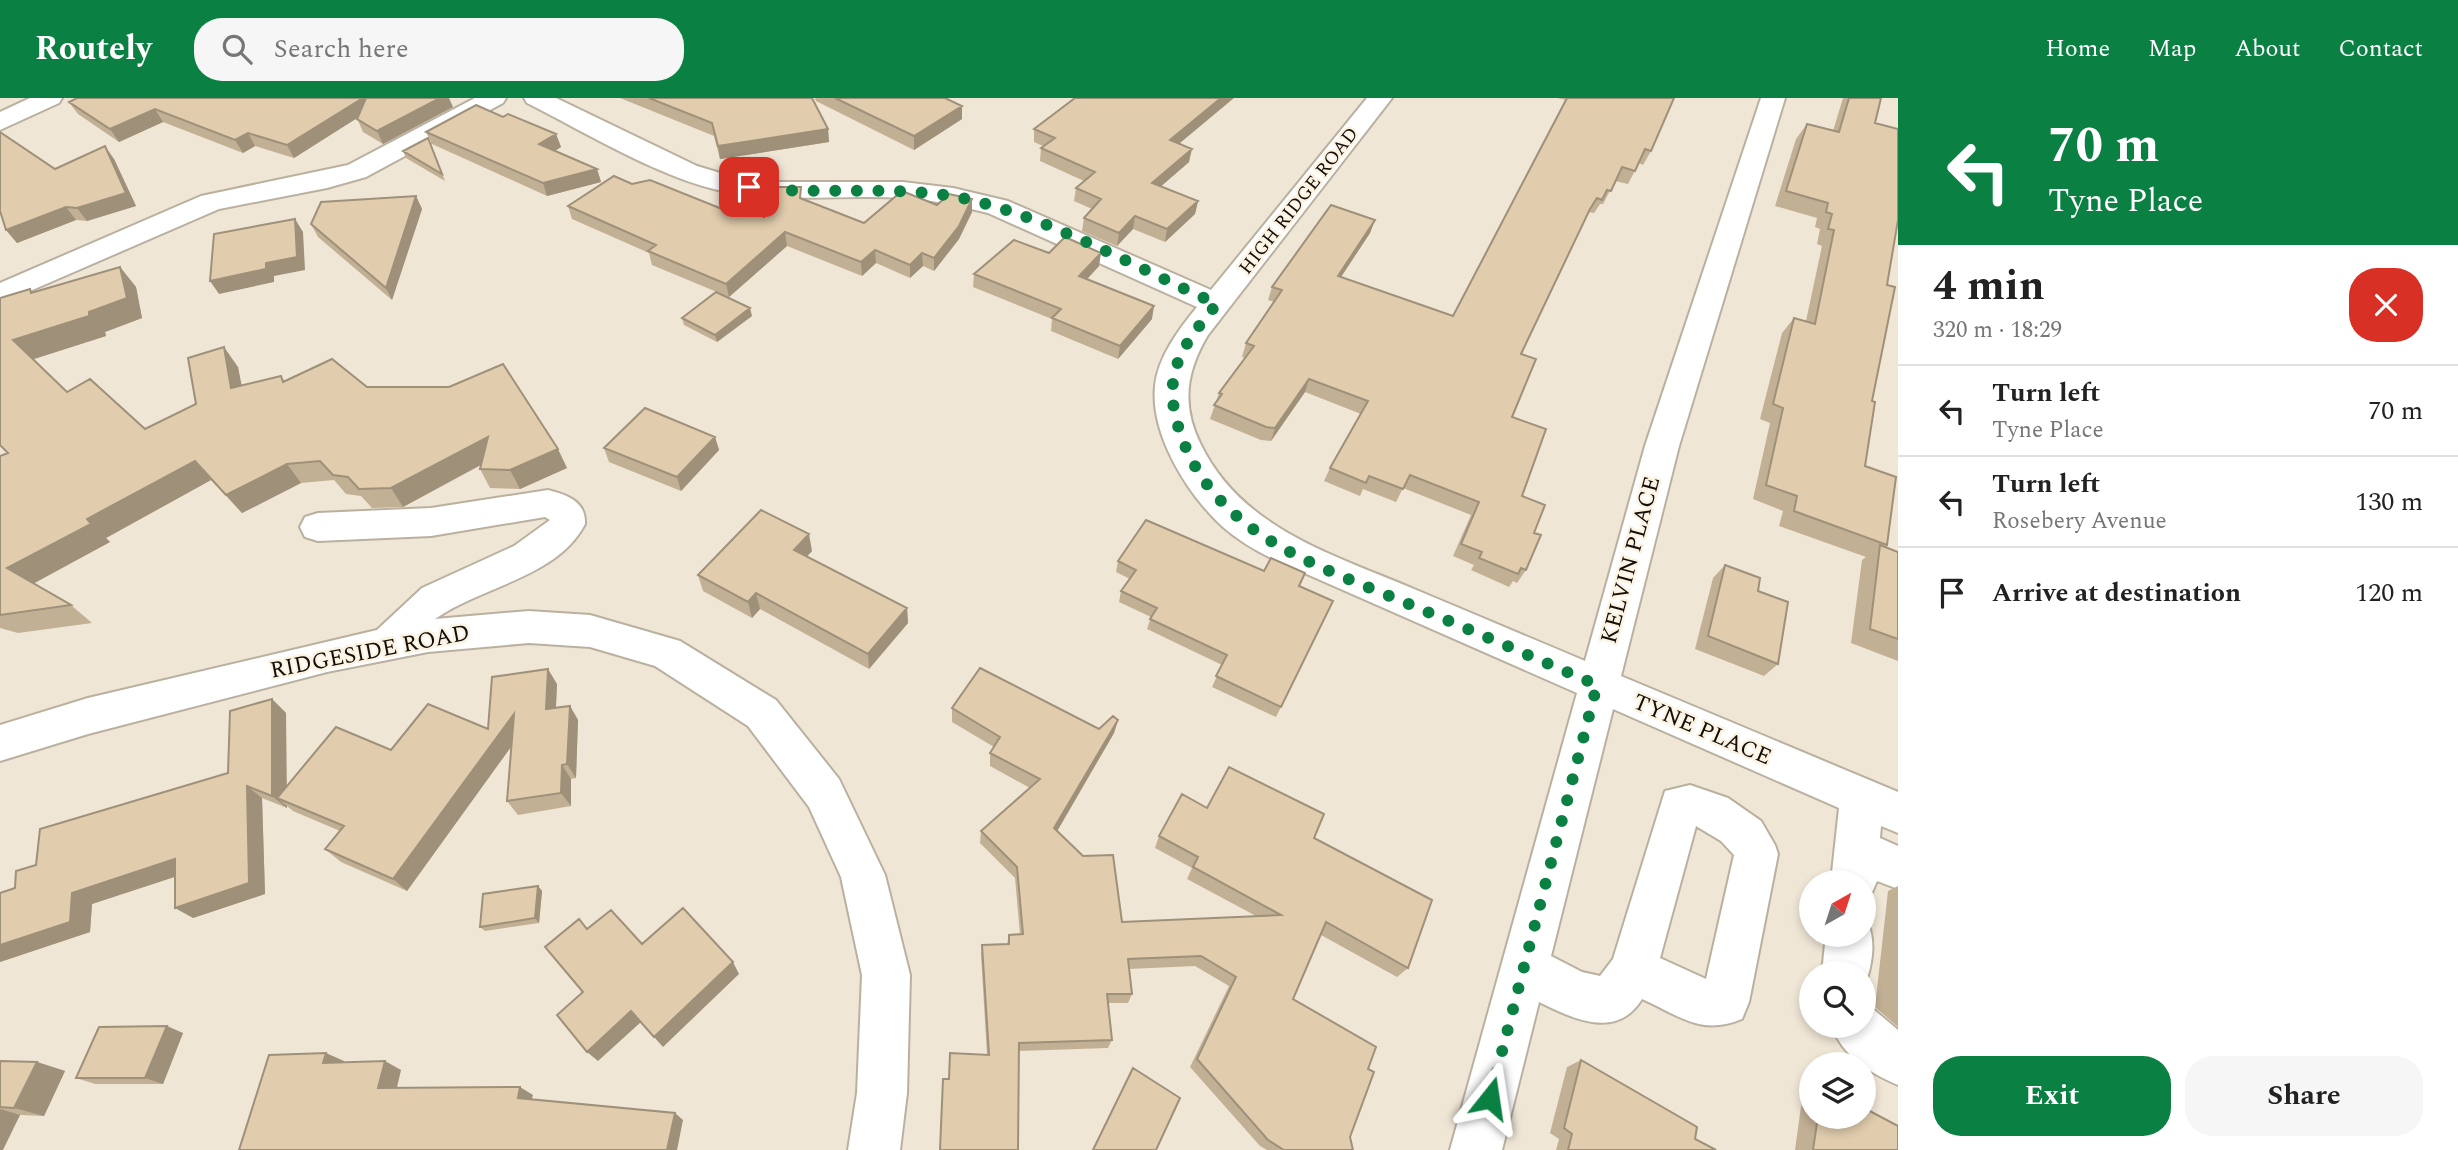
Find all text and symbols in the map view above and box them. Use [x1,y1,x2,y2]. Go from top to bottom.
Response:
search box [194,18,684,81]
text: Routely [35,24,152,74]
text: Search here [274,29,409,69]
icon: search [218,30,256,68]
text: Home [2045,31,2110,67]
text: Map [2148,31,2196,67]
text: About [2234,31,2300,67]
text: Contact [2338,31,2423,67]
text: 70 m [2048,109,2159,184]
street label: HIGH RIDGE ROAD [1232,121,1366,281]
icon: left [1933,126,2024,217]
pin [719,157,779,217]
icon: arrive [730,168,768,206]
text: Tyne Place [2048,177,2203,226]
text: 4 min [1933,255,2045,318]
button: close [2349,268,2423,342]
text: 320 m · 18:29 [1933,313,2062,348]
text: Turn left [1992,373,2100,413]
text: 70 m [2368,391,2423,431]
icon: left [1933,392,1971,430]
text: Tyne Place [1992,413,2104,448]
text: Turn left [1992,464,2100,504]
street label: KELVIN PLACE [1592,472,1670,648]
text: 130 m [2355,482,2423,522]
icon: left [1933,483,1971,521]
text: Rosebery Avenue [1992,504,2167,539]
text: Arrive at destination [1992,573,2241,613]
text: 120 m [2355,573,2423,613]
icon: arrive [1933,574,1971,612]
street label: RIDGESIDE ROAD [267,615,473,689]
street label: TYNE PLACE [1627,685,1777,775]
north arrow [1799,870,1876,947]
map controls [1799,870,1876,1129]
button: search [1799,961,1876,1038]
button: layers [1799,1052,1876,1129]
button: Exit [1933,1056,2171,1136]
button: Share [2185,1056,2423,1136]
position arrow [1453,1061,1527,1135]

